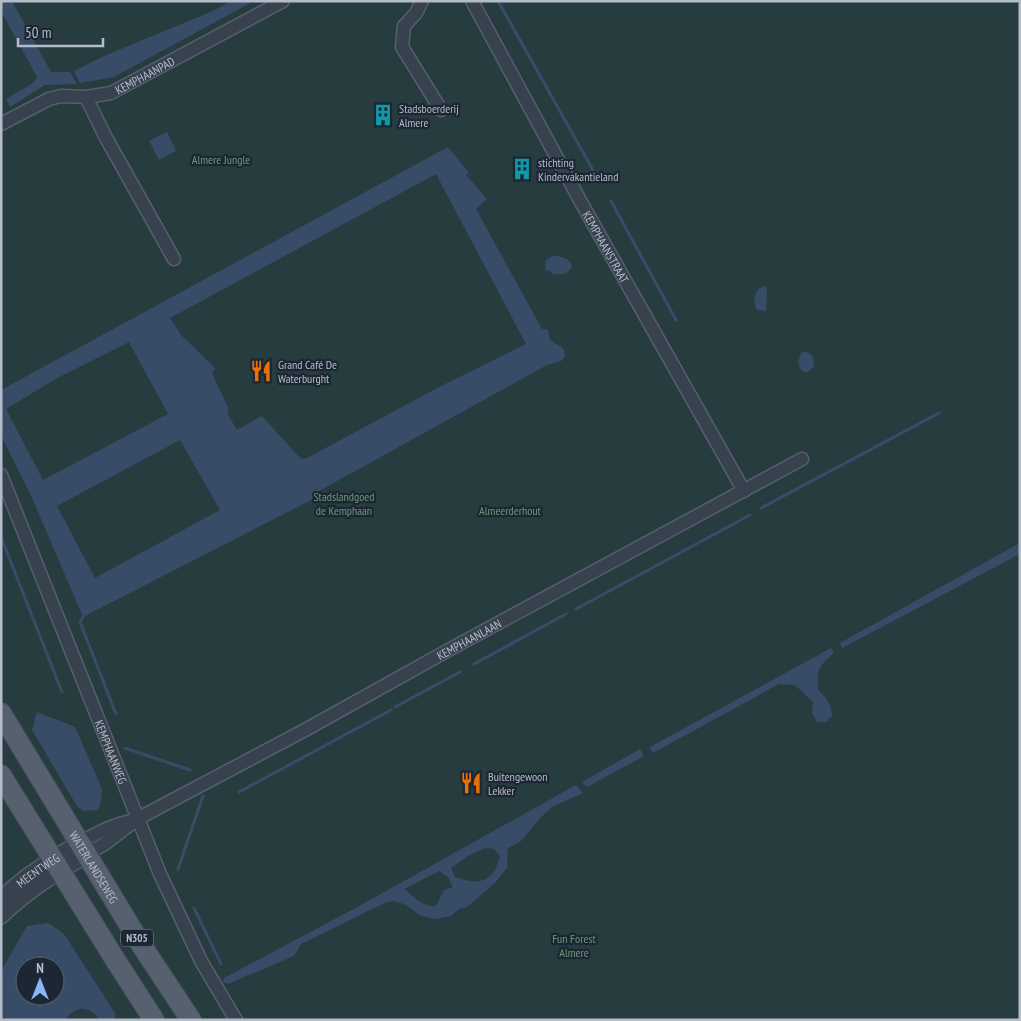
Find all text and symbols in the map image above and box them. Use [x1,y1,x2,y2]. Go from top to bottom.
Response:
scale bar [18,15,102,47]
text: 50 m [25,23,51,42]
street label: KEMPHAANPAD [112,53,177,97]
place label: Stadsboerderij Almere [399,101,459,130]
building icon: Stadsboerderij Almere [370,102,396,128]
park label: Almere Jungle [192,152,250,167]
place label: stichting Kindervakantieland [538,155,618,184]
building icon: stichting Kindervakantieland [509,156,535,182]
street label: KEMPHAANSTRAAT [580,208,633,286]
place label: Grand Café De Waterburght [278,357,337,386]
restaurant icon: Grand Café De Waterburght [248,358,274,384]
park label: Stadslandgoed de Kemphaan [313,489,375,518]
park label: Almeerderhout [479,503,542,518]
street label: KEMPHAANLAAN [434,615,504,663]
street label: KEMPHAANWEG [92,718,131,786]
place label: Buitengewoon Lekker [488,769,548,798]
restaurant icon: Buitengewoon Lekker [458,770,484,796]
street label: WATERLANDSEWEG [67,828,122,906]
street label: MEENTWEG [13,850,62,890]
road number: N305 [121,930,153,946]
park label: Fun Forest Almere [552,931,597,960]
north arrow [15,956,65,1006]
text: N [36,959,44,977]

